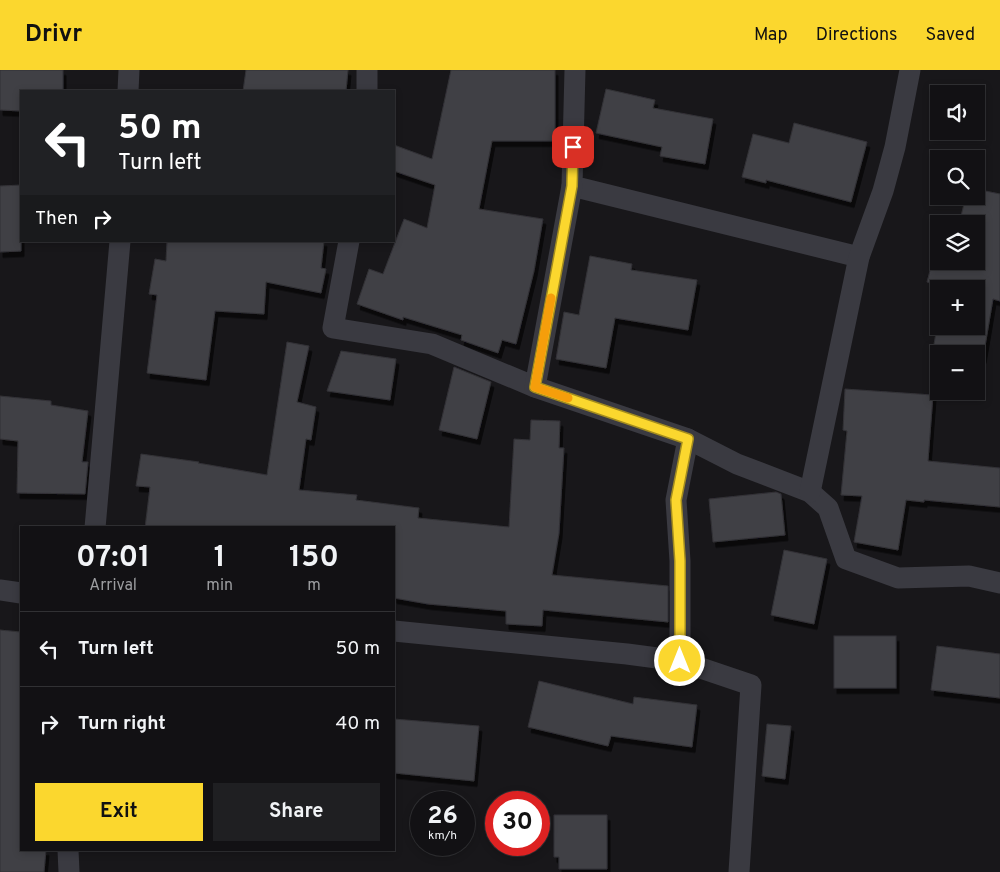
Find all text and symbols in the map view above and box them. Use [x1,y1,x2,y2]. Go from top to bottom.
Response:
text: Drivr [25,20,82,50]
text: Map [754,24,788,47]
text: Directions [816,24,898,47]
text: Saved [926,24,975,47]
map controls [930,85,985,400]
button: sound [930,85,985,140]
text: 50 m [118,107,202,151]
icon: left [35,110,100,175]
pin [552,126,594,168]
icon: arrive [559,133,587,161]
text: Turn left [118,150,201,177]
button: search [930,150,985,205]
icon: right [88,205,116,233]
text: Then [35,207,78,231]
button: layers [930,215,985,270]
button: + [930,280,985,335]
button: − [930,345,985,400]
text: 07:01 [76,540,150,577]
text: 1 [214,540,226,577]
text: 150 [289,540,339,577]
text: Arrival [89,576,137,596]
text: min [206,576,233,596]
text: m [307,576,321,596]
position arrow [653,634,705,686]
icon: left [35,635,63,663]
text: Turn left [78,637,154,661]
text: 50 m [335,637,380,661]
icon: right [35,710,63,738]
text: Turn right [78,712,166,736]
text: 40 m [335,712,380,736]
button: Exit [35,783,203,841]
button: Share [213,783,380,841]
speed limit sign: 30 [485,791,550,856]
text: 26 [427,801,458,833]
text: km/h [428,828,457,844]

